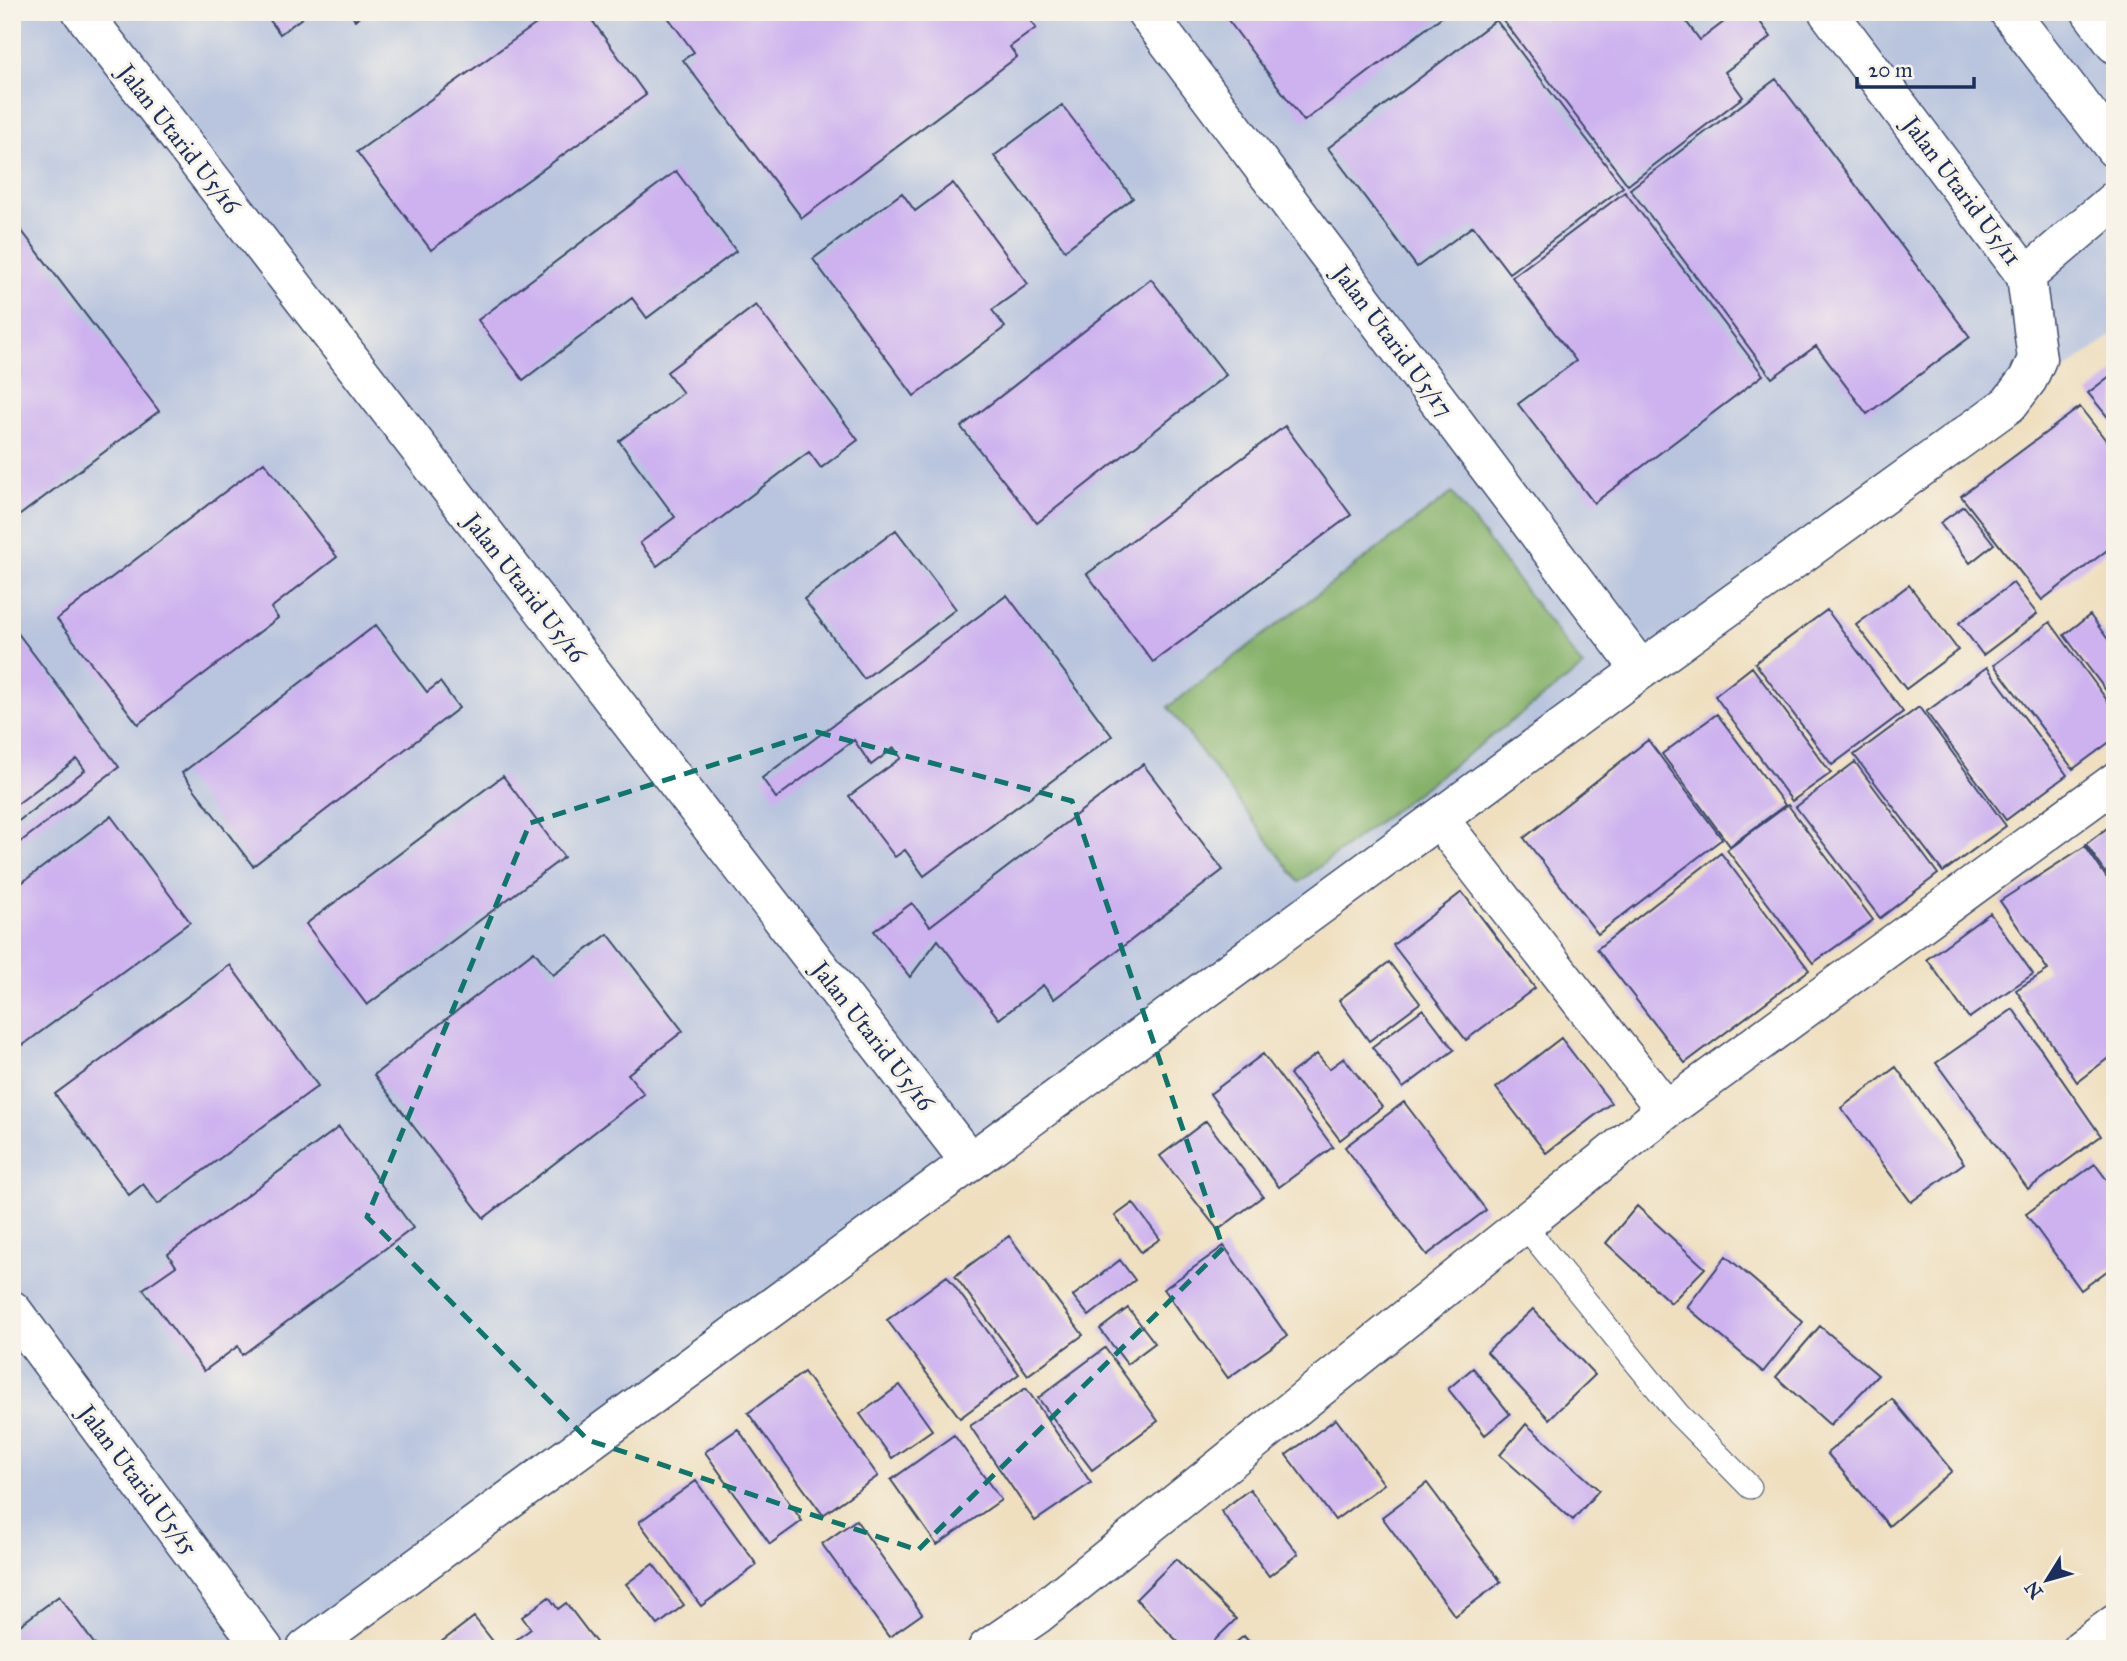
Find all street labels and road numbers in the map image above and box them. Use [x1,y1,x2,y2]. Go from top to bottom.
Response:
street label: Jalan Utarid U5/16 [109,56,247,220]
street label: Jalan Utarid U5/11 [1894,108,2028,272]
street label: Jalan Utarid U5/17 [1324,257,1460,423]
street label: Jalan Utarid U5/16 [455,505,593,669]
street label: Jalan Utarid U5/16 [803,953,941,1117]
street label: Jalan Utarid U5/15 [70,1396,204,1561]

